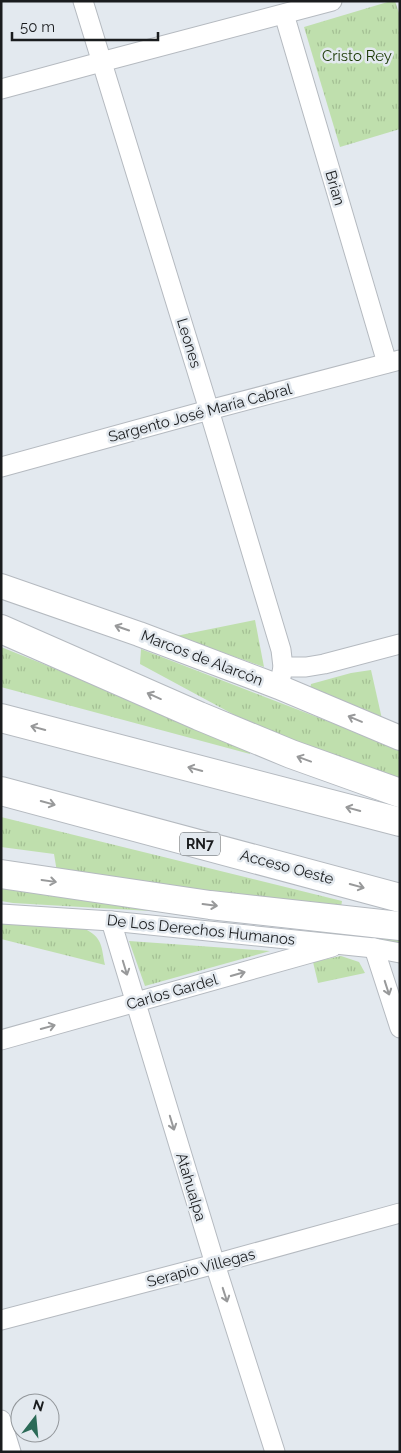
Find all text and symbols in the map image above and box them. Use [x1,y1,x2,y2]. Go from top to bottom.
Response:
scale bar [12,10,159,42]
text: 50 m [20,18,55,36]
park label: Cristo Rey [322,47,392,65]
street label: Brian [321,168,349,208]
street label: Leones [173,316,205,370]
street label: Sargento José María Cabral [106,380,295,446]
one-way arrow [115,623,130,632]
street label: Marcos de Alarcón [138,626,266,690]
one-way arrow [147,691,162,701]
one-way arrow [348,714,363,723]
one-way arrow [30,723,46,732]
one-way arrow [297,754,313,763]
one-way arrow [188,764,204,773]
one-way arrow [40,799,56,809]
one-way arrow [345,804,361,814]
road number: RN7 [180,832,220,856]
street label: Acceso Oeste [238,846,336,888]
one-way arrow [41,876,57,886]
one-way arrow [349,882,365,891]
one-way arrow [202,900,218,910]
street label: De Los Derechos Humanos [106,911,296,949]
one-way arrow [120,959,130,975]
one-way arrow [230,968,246,978]
street label: Carlos Gardel [124,970,221,1014]
one-way arrow [382,979,392,995]
one-way arrow [40,1021,56,1031]
one-way arrow [168,1115,178,1131]
street label: Atahualpa [172,1151,210,1223]
street label: Serapio Villegas [145,1245,257,1291]
one-way arrow [220,1287,230,1303]
north arrow [10,1393,60,1443]
text: N [31,1396,46,1415]

